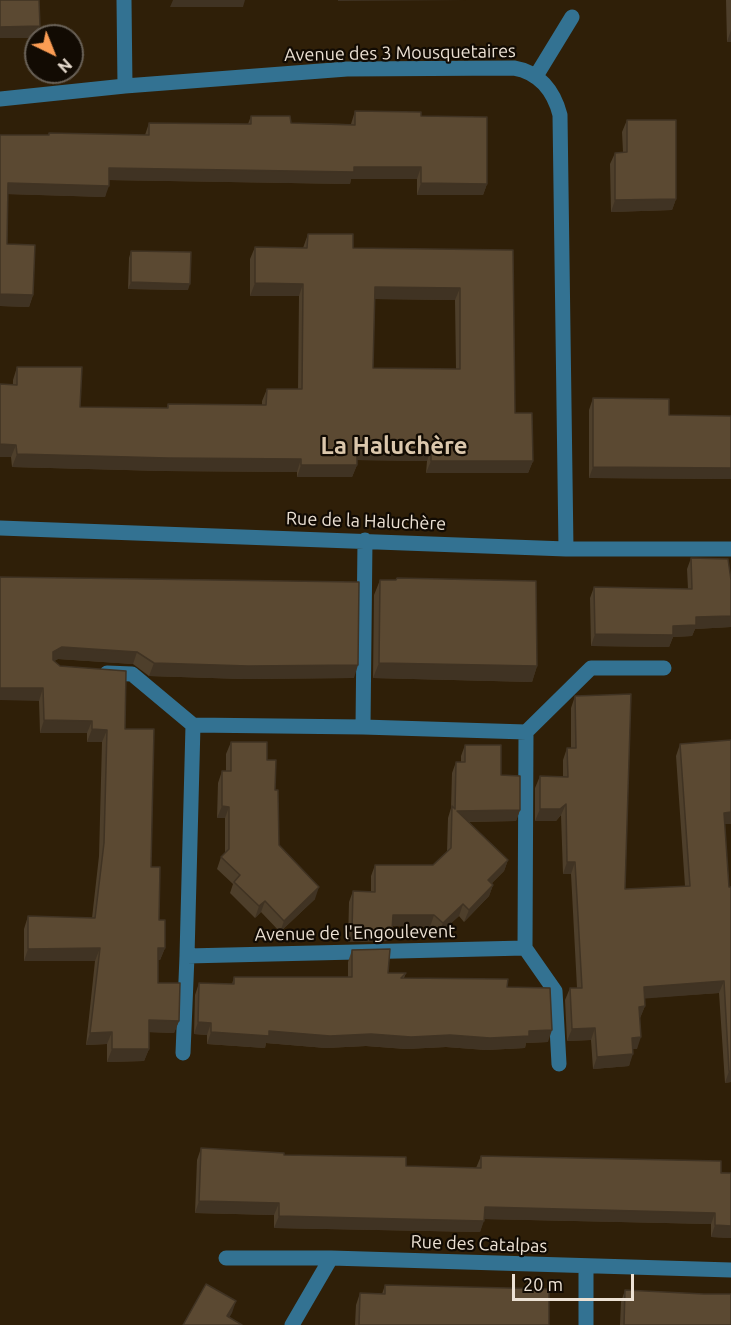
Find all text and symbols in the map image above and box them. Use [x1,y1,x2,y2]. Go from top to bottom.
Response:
north arrow [24,24,84,84]
street label: Avenue des 3 Mousquetaires [284,40,516,66]
text: N [54,55,75,76]
district label: La Haluchère [320,432,468,460]
street label: Rue de la Haluchère [285,507,447,535]
street label: Avenue de l'Engoulevent [255,920,455,946]
street label: Rue des Catalpas [410,1231,548,1257]
scale bar [515,1262,636,1300]
text: 20 m [523,1274,563,1294]

